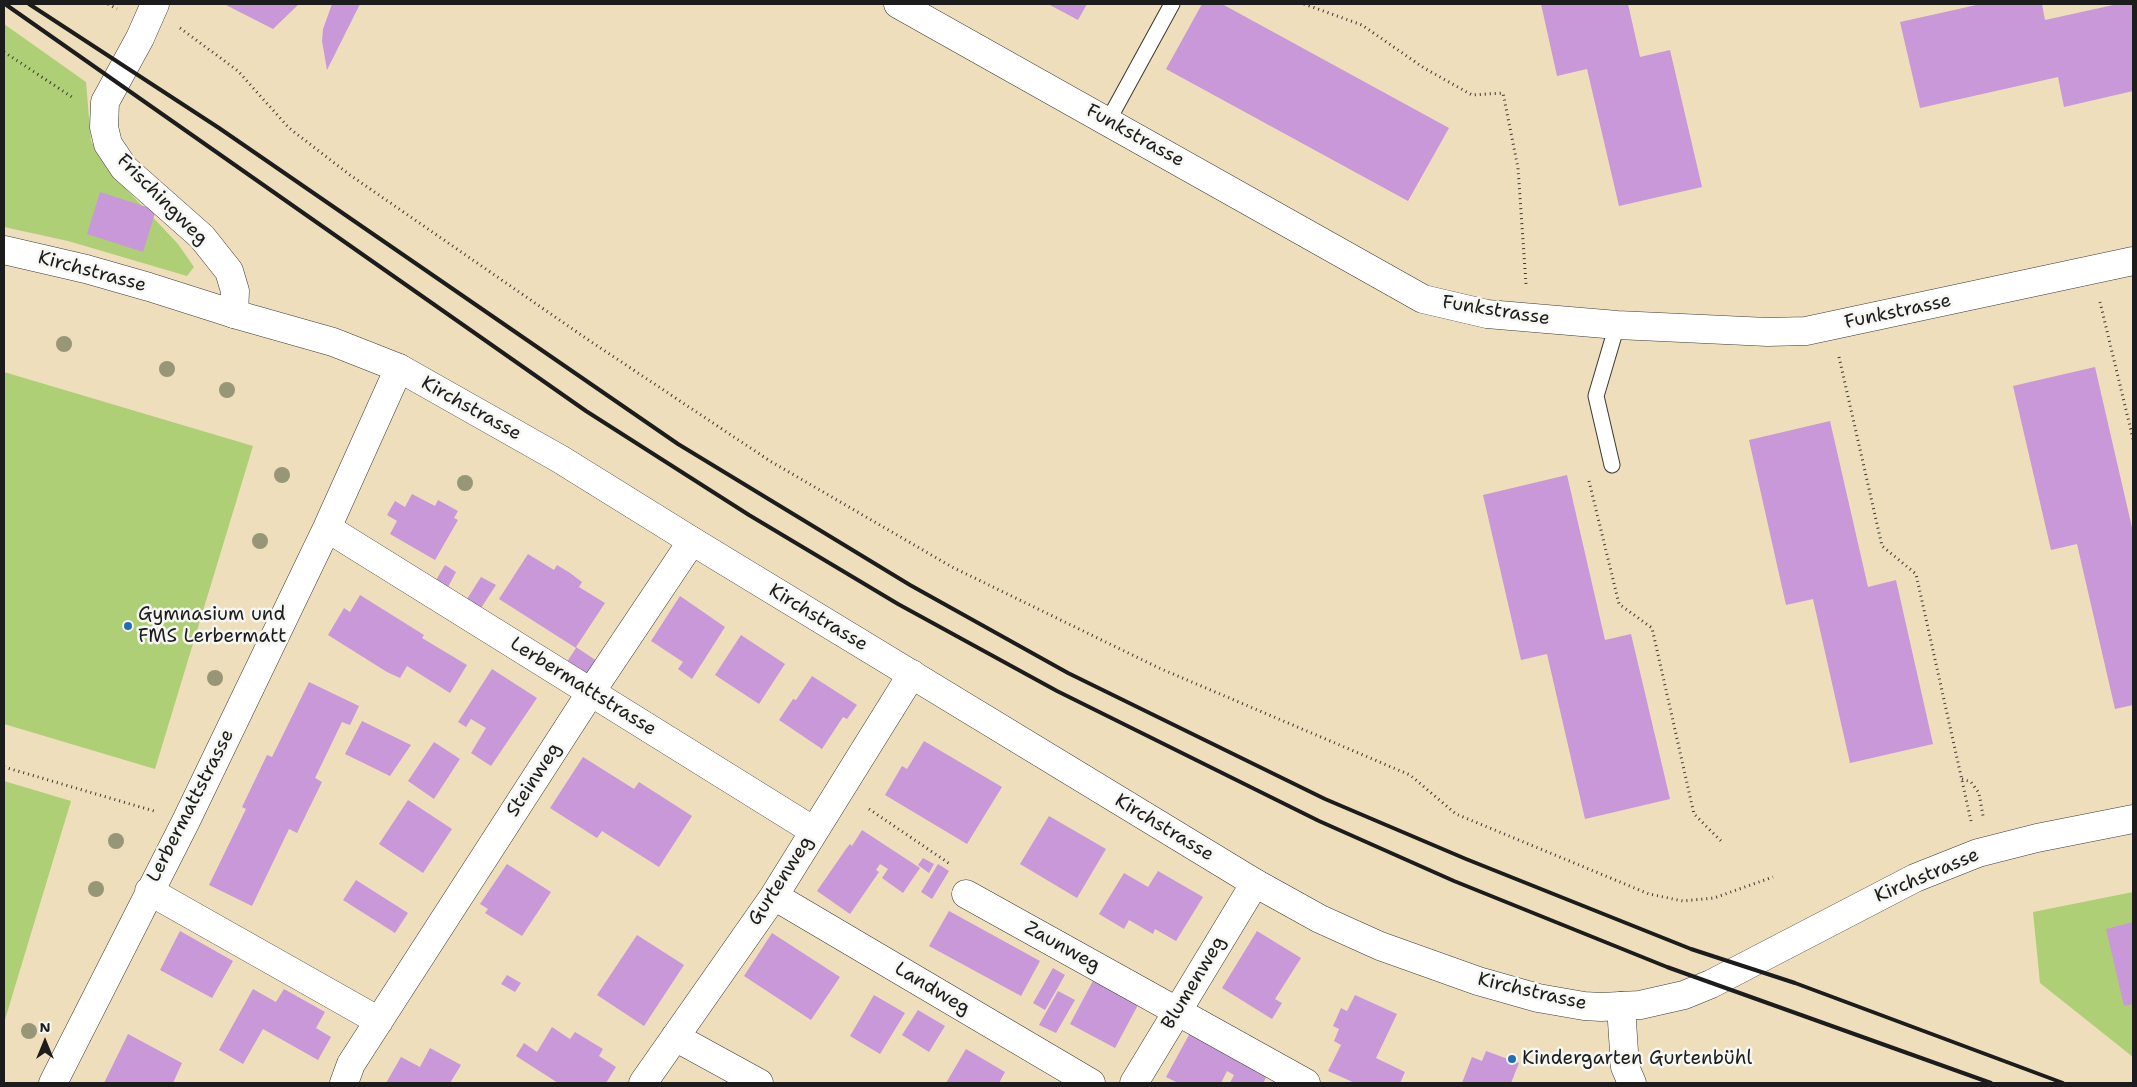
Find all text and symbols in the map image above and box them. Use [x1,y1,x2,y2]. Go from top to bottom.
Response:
street label: Funkstrasse [1082,100,1188,172]
street label: Frischingweg [112,150,212,250]
street label: Kirchstrasse [35,247,149,297]
street label: Funkstrasse [1843,290,1953,334]
street label: Funkstrasse [1441,291,1551,331]
street label: Kirchstrasse [417,372,525,446]
street label: Kirchstrasse [764,580,872,656]
place label: Gymnasium und FMS Lerbermatt [138,604,286,648]
marker: Gymnasium und FMS Lerbermatt [122,620,134,632]
street label: Lerbermattstrasse [506,633,660,741]
street label: Lerbermattstrasse [143,726,239,886]
street label: Steinweg [502,739,566,821]
street label: Kirchstrasse [1110,790,1218,866]
street label: Gurtenweg [744,832,818,930]
street label: Kirchstrasse [1871,844,1983,908]
street label: Zaunweg [1020,917,1104,977]
street label: Blumenweg [1157,932,1231,1034]
street label: Landweg [890,958,974,1020]
street label: Kirchstrasse [1475,968,1589,1016]
north arrow [20,1017,70,1067]
text: N [39,1018,51,1036]
place label: Kindergarten Gurtenbühl [1522,1048,1752,1070]
marker: Kindergarten Gurtenbühl [1506,1053,1518,1065]

